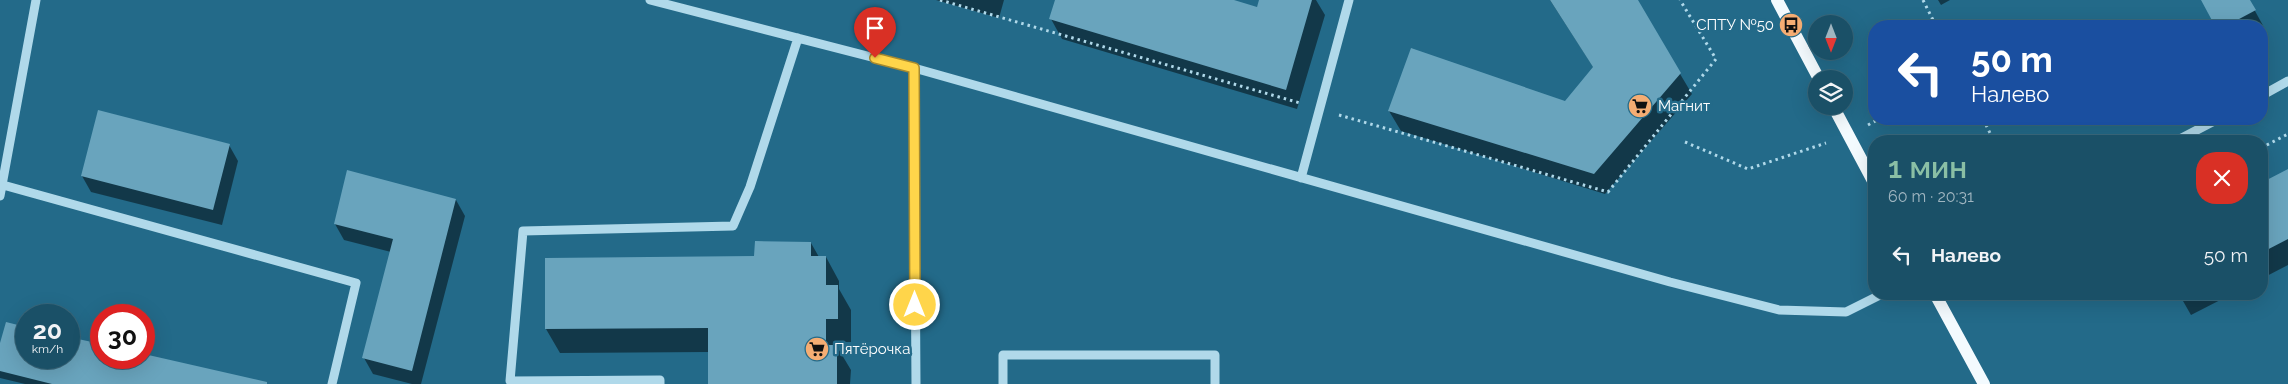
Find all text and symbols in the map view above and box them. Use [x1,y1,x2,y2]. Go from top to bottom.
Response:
pin [854,7,896,58]
bus stop icon: СПТУ №50 [1778,12,1804,38]
icon: arrive [861,14,889,42]
north arrow [1808,15,1852,60]
map controls [1808,15,1853,115]
place label: СПТУ №50 [1696,16,1774,34]
text: 50 m [1971,39,2053,80]
icon: left [1888,40,1953,105]
button: layers [1808,70,1853,115]
text: Налево [1971,81,2049,107]
supermarket icon: Магнит [1627,93,1653,119]
place label: Магнит [1658,97,1710,115]
text: 1 мин [1888,150,1967,185]
button: close [2196,152,2248,204]
text: 60 m · 20:31 [1888,187,1974,206]
icon: left [1888,241,1916,269]
text: Налево [1931,244,2001,266]
text: 50 m [2204,244,2248,266]
position arrow [888,278,940,330]
speed limit sign: 30 [90,304,155,369]
text: 20 [33,315,62,345]
supermarket icon: Пятёрочка [804,336,830,362]
place label: Пятёрочка [834,340,910,358]
text: km/h [32,342,63,356]

